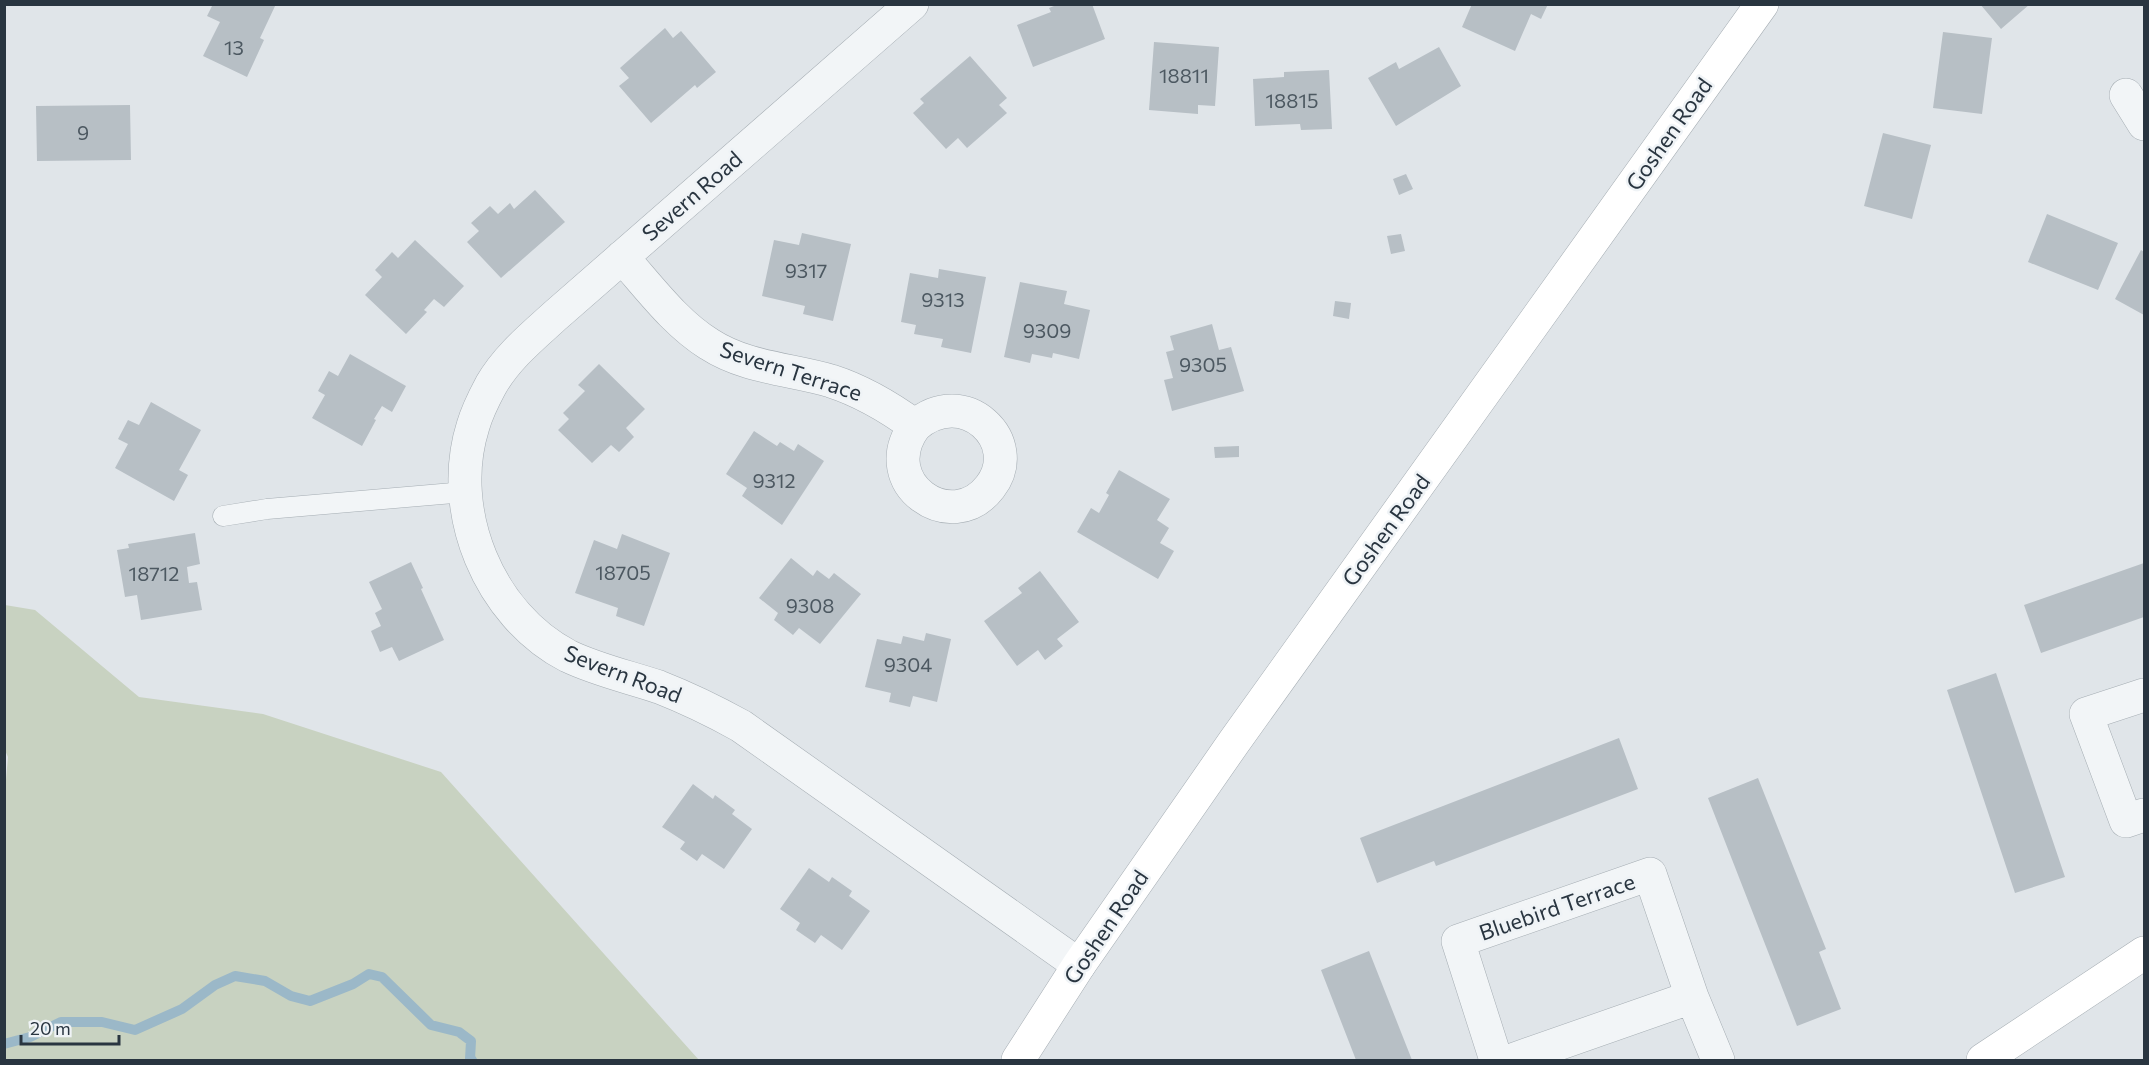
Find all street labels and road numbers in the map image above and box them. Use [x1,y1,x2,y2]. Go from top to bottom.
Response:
street label: Goshen Road [1620,72,1717,195]
street label: Severn Road [636,145,747,246]
street label: Severn Terrace [717,335,866,406]
street label: Goshen Road [1336,469,1435,591]
street label: Severn Road [561,639,686,708]
street label: Goshen Road [1058,865,1154,989]
street label: Bluebird Terrace [1475,867,1638,946]

